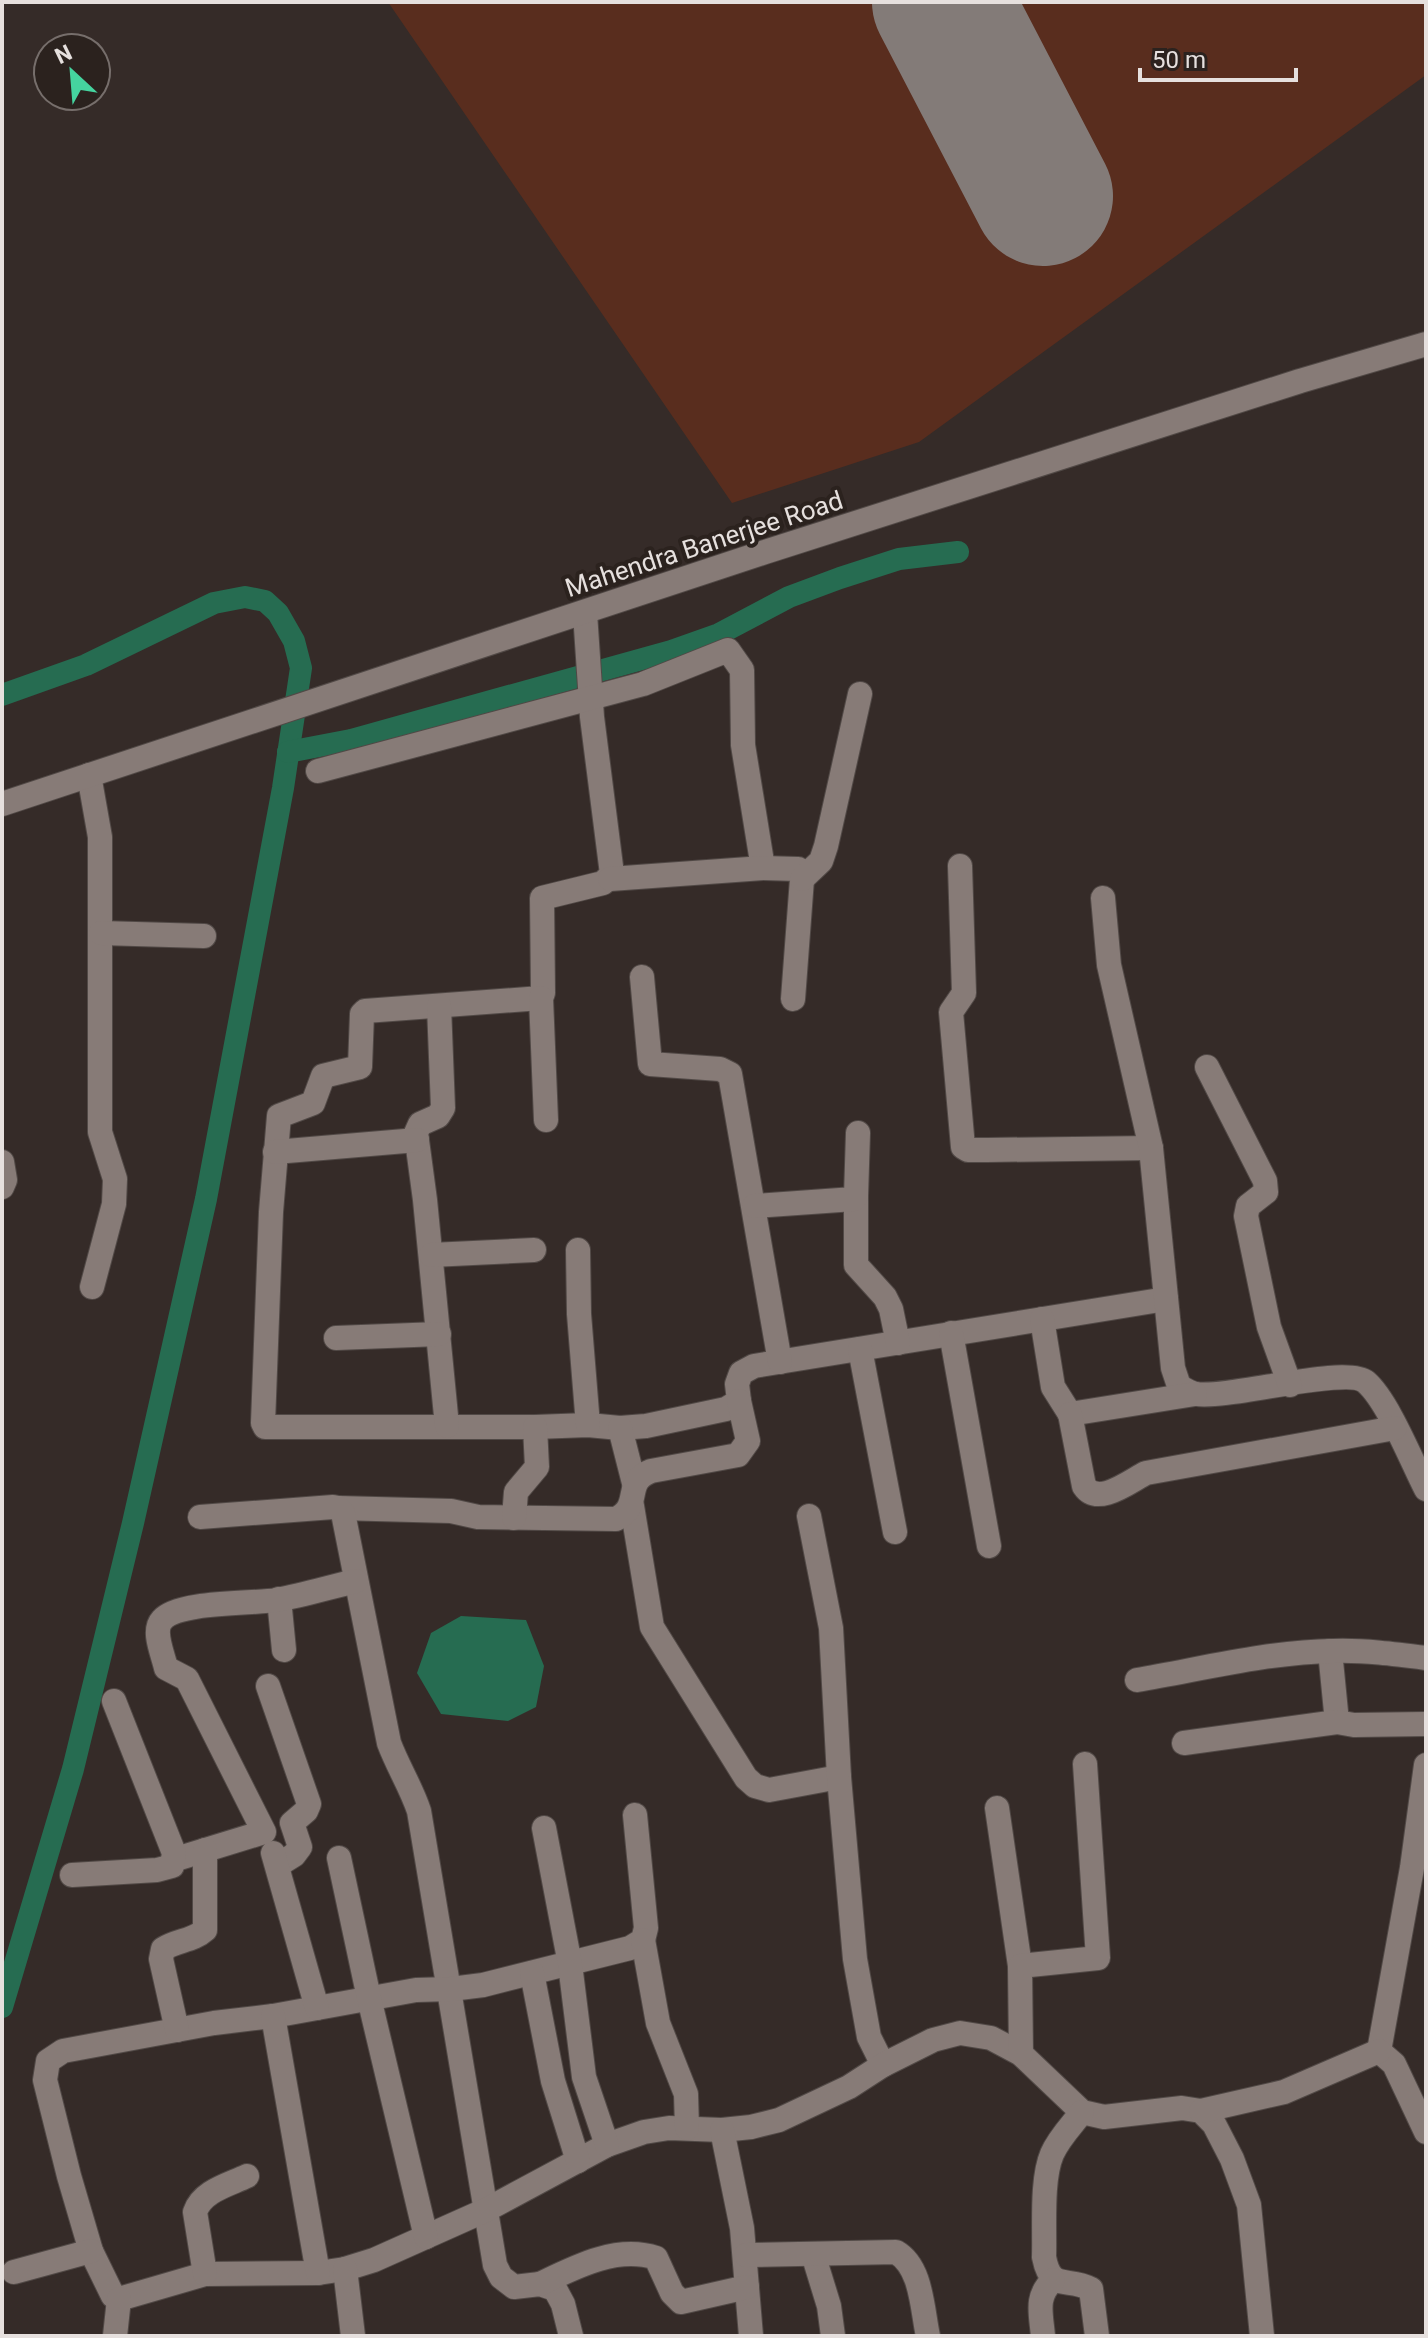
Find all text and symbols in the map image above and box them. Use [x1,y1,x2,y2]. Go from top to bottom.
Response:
north arrow [32,32,112,112]
scale bar [1140,32,1296,82]
text: N [51,40,76,69]
text: 50 m [1152,46,1206,74]
street label: Mahendra Banerjee Road [561,485,847,603]

